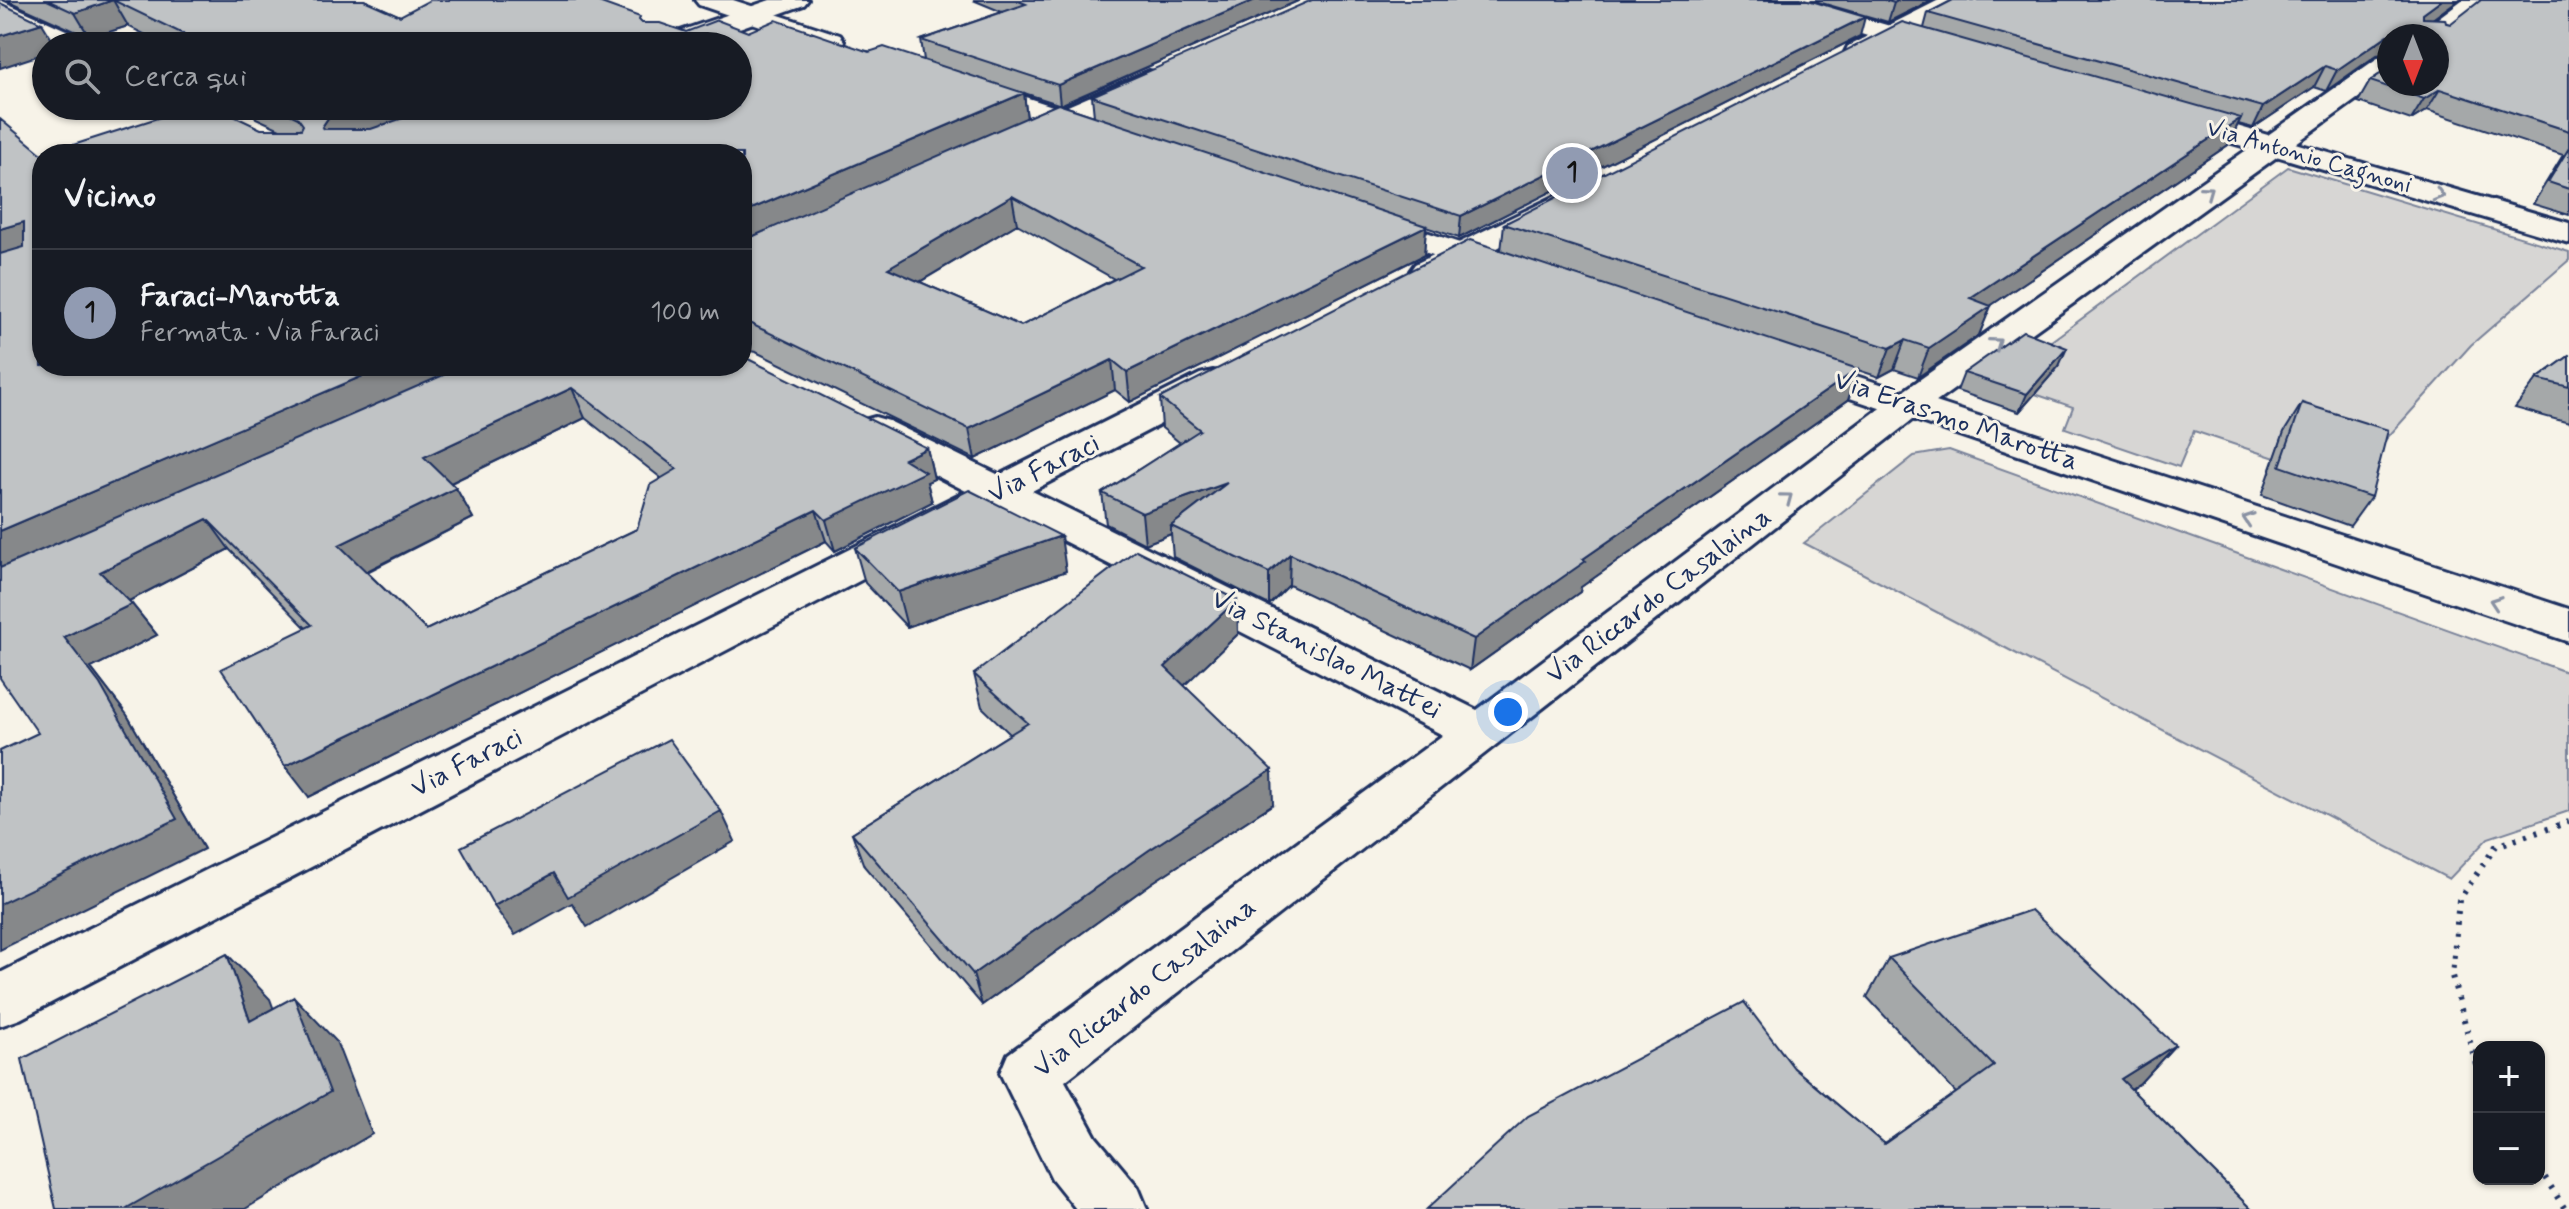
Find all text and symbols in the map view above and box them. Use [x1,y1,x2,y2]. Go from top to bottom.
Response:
north arrow [2377,24,2449,96]
search box [32,32,752,120]
icon: search [60,54,104,98]
text: Cerca qui [124,57,247,96]
street label: Via Antonio Cagnoni [2202,113,2415,204]
pin: 1 [1546,143,1598,203]
text: Vicino [64,174,156,219]
one-way arrow [2432,186,2446,202]
one-way arrow [2198,187,2213,201]
text: Faraci-Marotta [140,277,340,316]
text: 1 [84,296,96,330]
text: 100 m [650,296,720,330]
text: Fermata · Via Faraci [140,316,380,350]
one-way arrow [1987,338,2001,353]
street label: Via Erasmo Marotta [1829,362,2083,480]
street label: Via Faraci [982,425,1106,513]
one-way arrow [1778,494,1793,508]
street label: Via Riccardo Casalaina [1539,499,1779,693]
one-way arrow [2242,513,2256,529]
street label: Via Stanislao Mattei [1205,581,1447,729]
one-way arrow [2489,595,2503,611]
your location [1488,692,1528,732]
street label: Via Faraci [405,719,529,807]
street label: Via Riccardo Casalaina [1026,889,1264,1087]
map controls [2473,1041,2545,1185]
button: + [2473,1041,2545,1113]
button: − [2473,1113,2545,1185]

